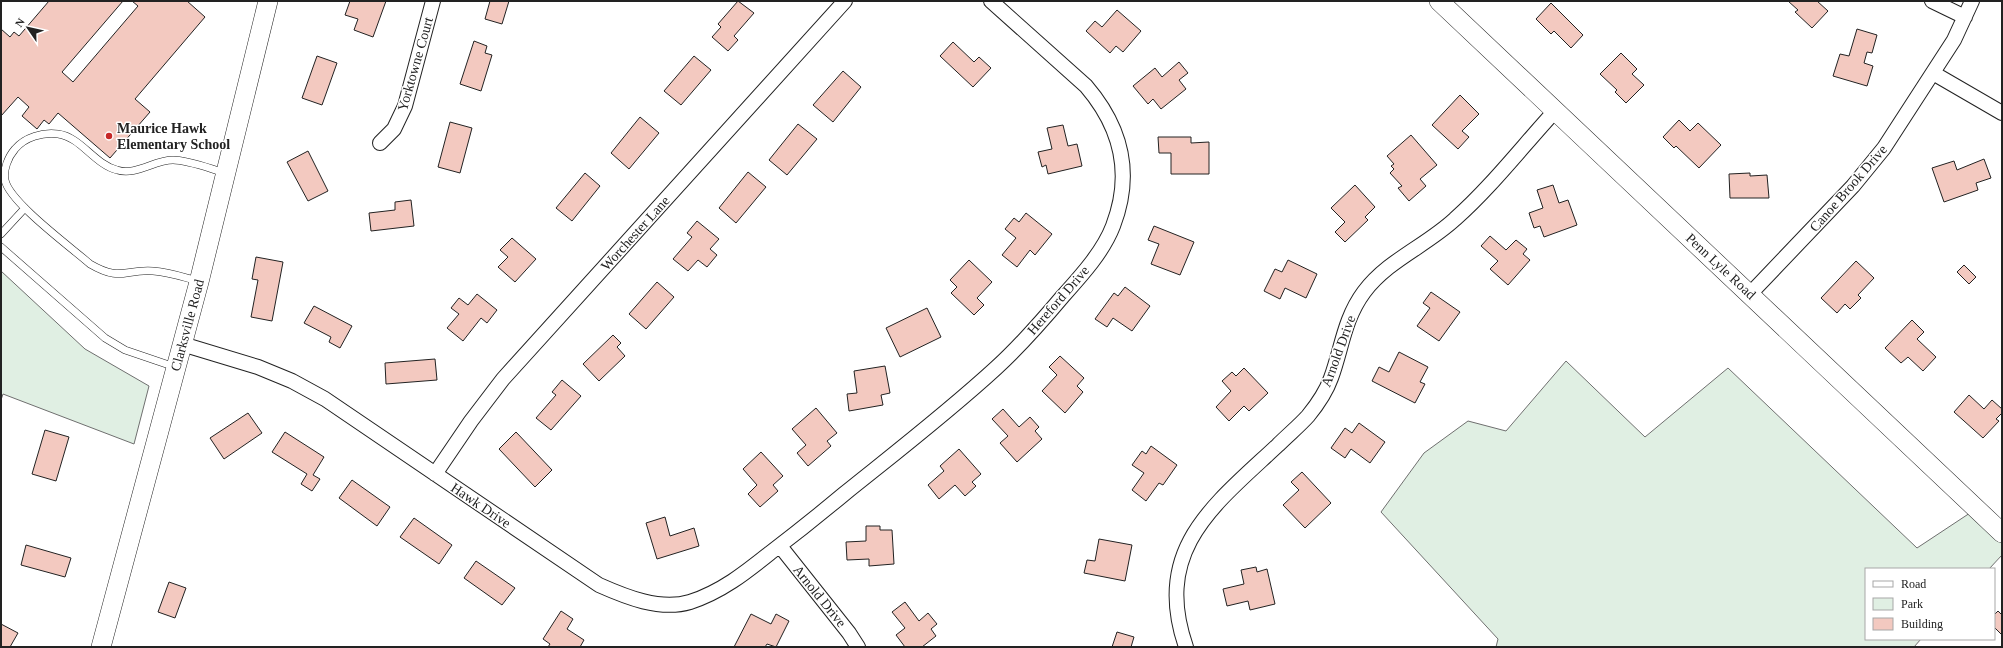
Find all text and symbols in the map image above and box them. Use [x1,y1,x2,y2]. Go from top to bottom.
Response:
north arrow [8,8,48,48]
street label: Yorktowne Court [395,15,436,113]
text: N [13,16,27,29]
place label: Maurice Hawk Elementary School [117,121,230,152]
marker: Maurice Hawk Elementary School [104,131,114,141]
street label: Canoe Brook Drive [1807,142,1890,235]
street label: Worchester Lane [598,193,673,274]
street label: Penn Lyle Road [1683,230,1758,302]
street label: Hereford Drive [1025,263,1092,338]
street label: Clarksville Road [168,278,207,373]
street label: Arnold Drive [1319,313,1358,389]
street label: Hawk Drive [448,480,513,531]
street label: Arnold Drive [790,562,849,630]
legend [1865,568,1995,640]
text: Road [1901,577,1926,591]
text: Park [1901,597,1923,611]
text: Building [1901,617,1943,631]

